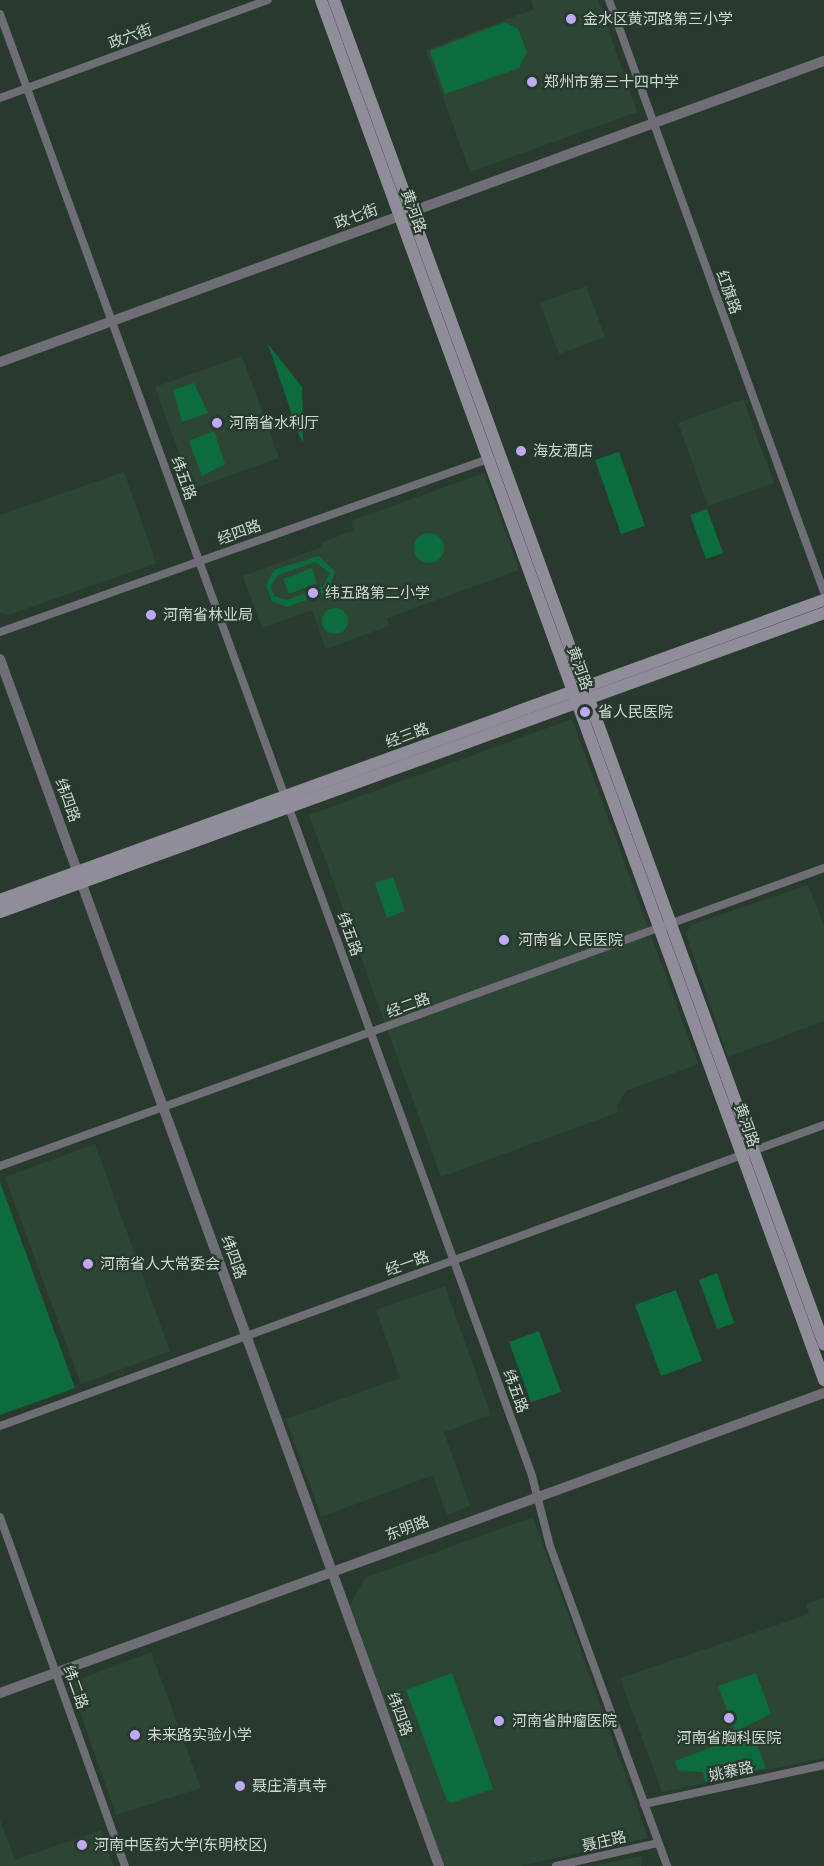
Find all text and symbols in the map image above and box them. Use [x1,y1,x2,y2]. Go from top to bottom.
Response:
place label: 金水区黄河路第三小学 [583,10,733,28]
marker: 金水区黄河路第三小学 [564,12,578,26]
street label: 政六街 [106,20,154,52]
place label: 郑州市第三十四中学 [544,73,679,91]
marker: 郑州市第三十四中学 [525,75,539,89]
street label: 黄河路 [398,187,430,235]
street label: 政七街 [332,200,380,232]
street label: 红旗路 [713,268,745,316]
place label: 河南省水利厅 [229,414,319,432]
marker: 河南省水利厅 [210,416,224,430]
place label: 海友酒店 [533,442,593,460]
marker: 海友酒店 [514,444,528,458]
street label: 纬五路 [168,454,200,502]
street label: 经四路 [215,516,263,548]
place label: 纬五路第二小学 [325,584,430,602]
marker: 纬五路第二小学 [306,586,320,600]
place label: 河南省林业局 [163,606,253,624]
marker: 河南省林业局 [144,608,158,622]
street label: 黄河路 [564,644,596,692]
marker: 省人民医院 [576,703,594,721]
place label: 省人民医院 [598,703,673,721]
street label: 经三路 [383,719,431,751]
street label: 纬四路 [52,776,84,824]
street label: 纬五路 [334,910,366,958]
marker: 河南省人民医院 [495,931,513,949]
place label: 河南省人民医院 [518,931,623,949]
street label: 经二路 [384,989,432,1021]
street label: 黄河路 [731,1101,763,1149]
street label: 纬四路 [218,1233,250,1281]
street label: 经一路 [383,1247,431,1279]
place label: 河南省人大常委会 [100,1255,220,1273]
marker: 河南省人大常委会 [81,1257,95,1271]
street label: 纬五路 [500,1367,532,1415]
street label: 东明路 [383,1512,431,1544]
street label: 纬二路 [60,1663,92,1711]
street label: 纬四路 [384,1690,416,1738]
marker: 河南省胸科医院 [720,1709,738,1727]
marker: 河南省肿瘤医院 [490,1712,508,1730]
place label: 河南省肿瘤医院 [512,1712,617,1730]
place label: 未来路实验小学 [147,1726,252,1744]
marker: 未来路实验小学 [128,1728,142,1742]
place label: 河南省胸科医院 [677,1729,781,1747]
street label: 姚寨路 [707,1758,755,1784]
place label: 聂庄清真寺 [252,1777,327,1795]
marker: 聂庄清真寺 [233,1779,247,1793]
street label: 聂庄路 [580,1827,628,1855]
place label: 河南中医药大学(东明校区) [94,1836,267,1854]
marker: 河南中医药大学(东明校区) [75,1838,89,1852]

